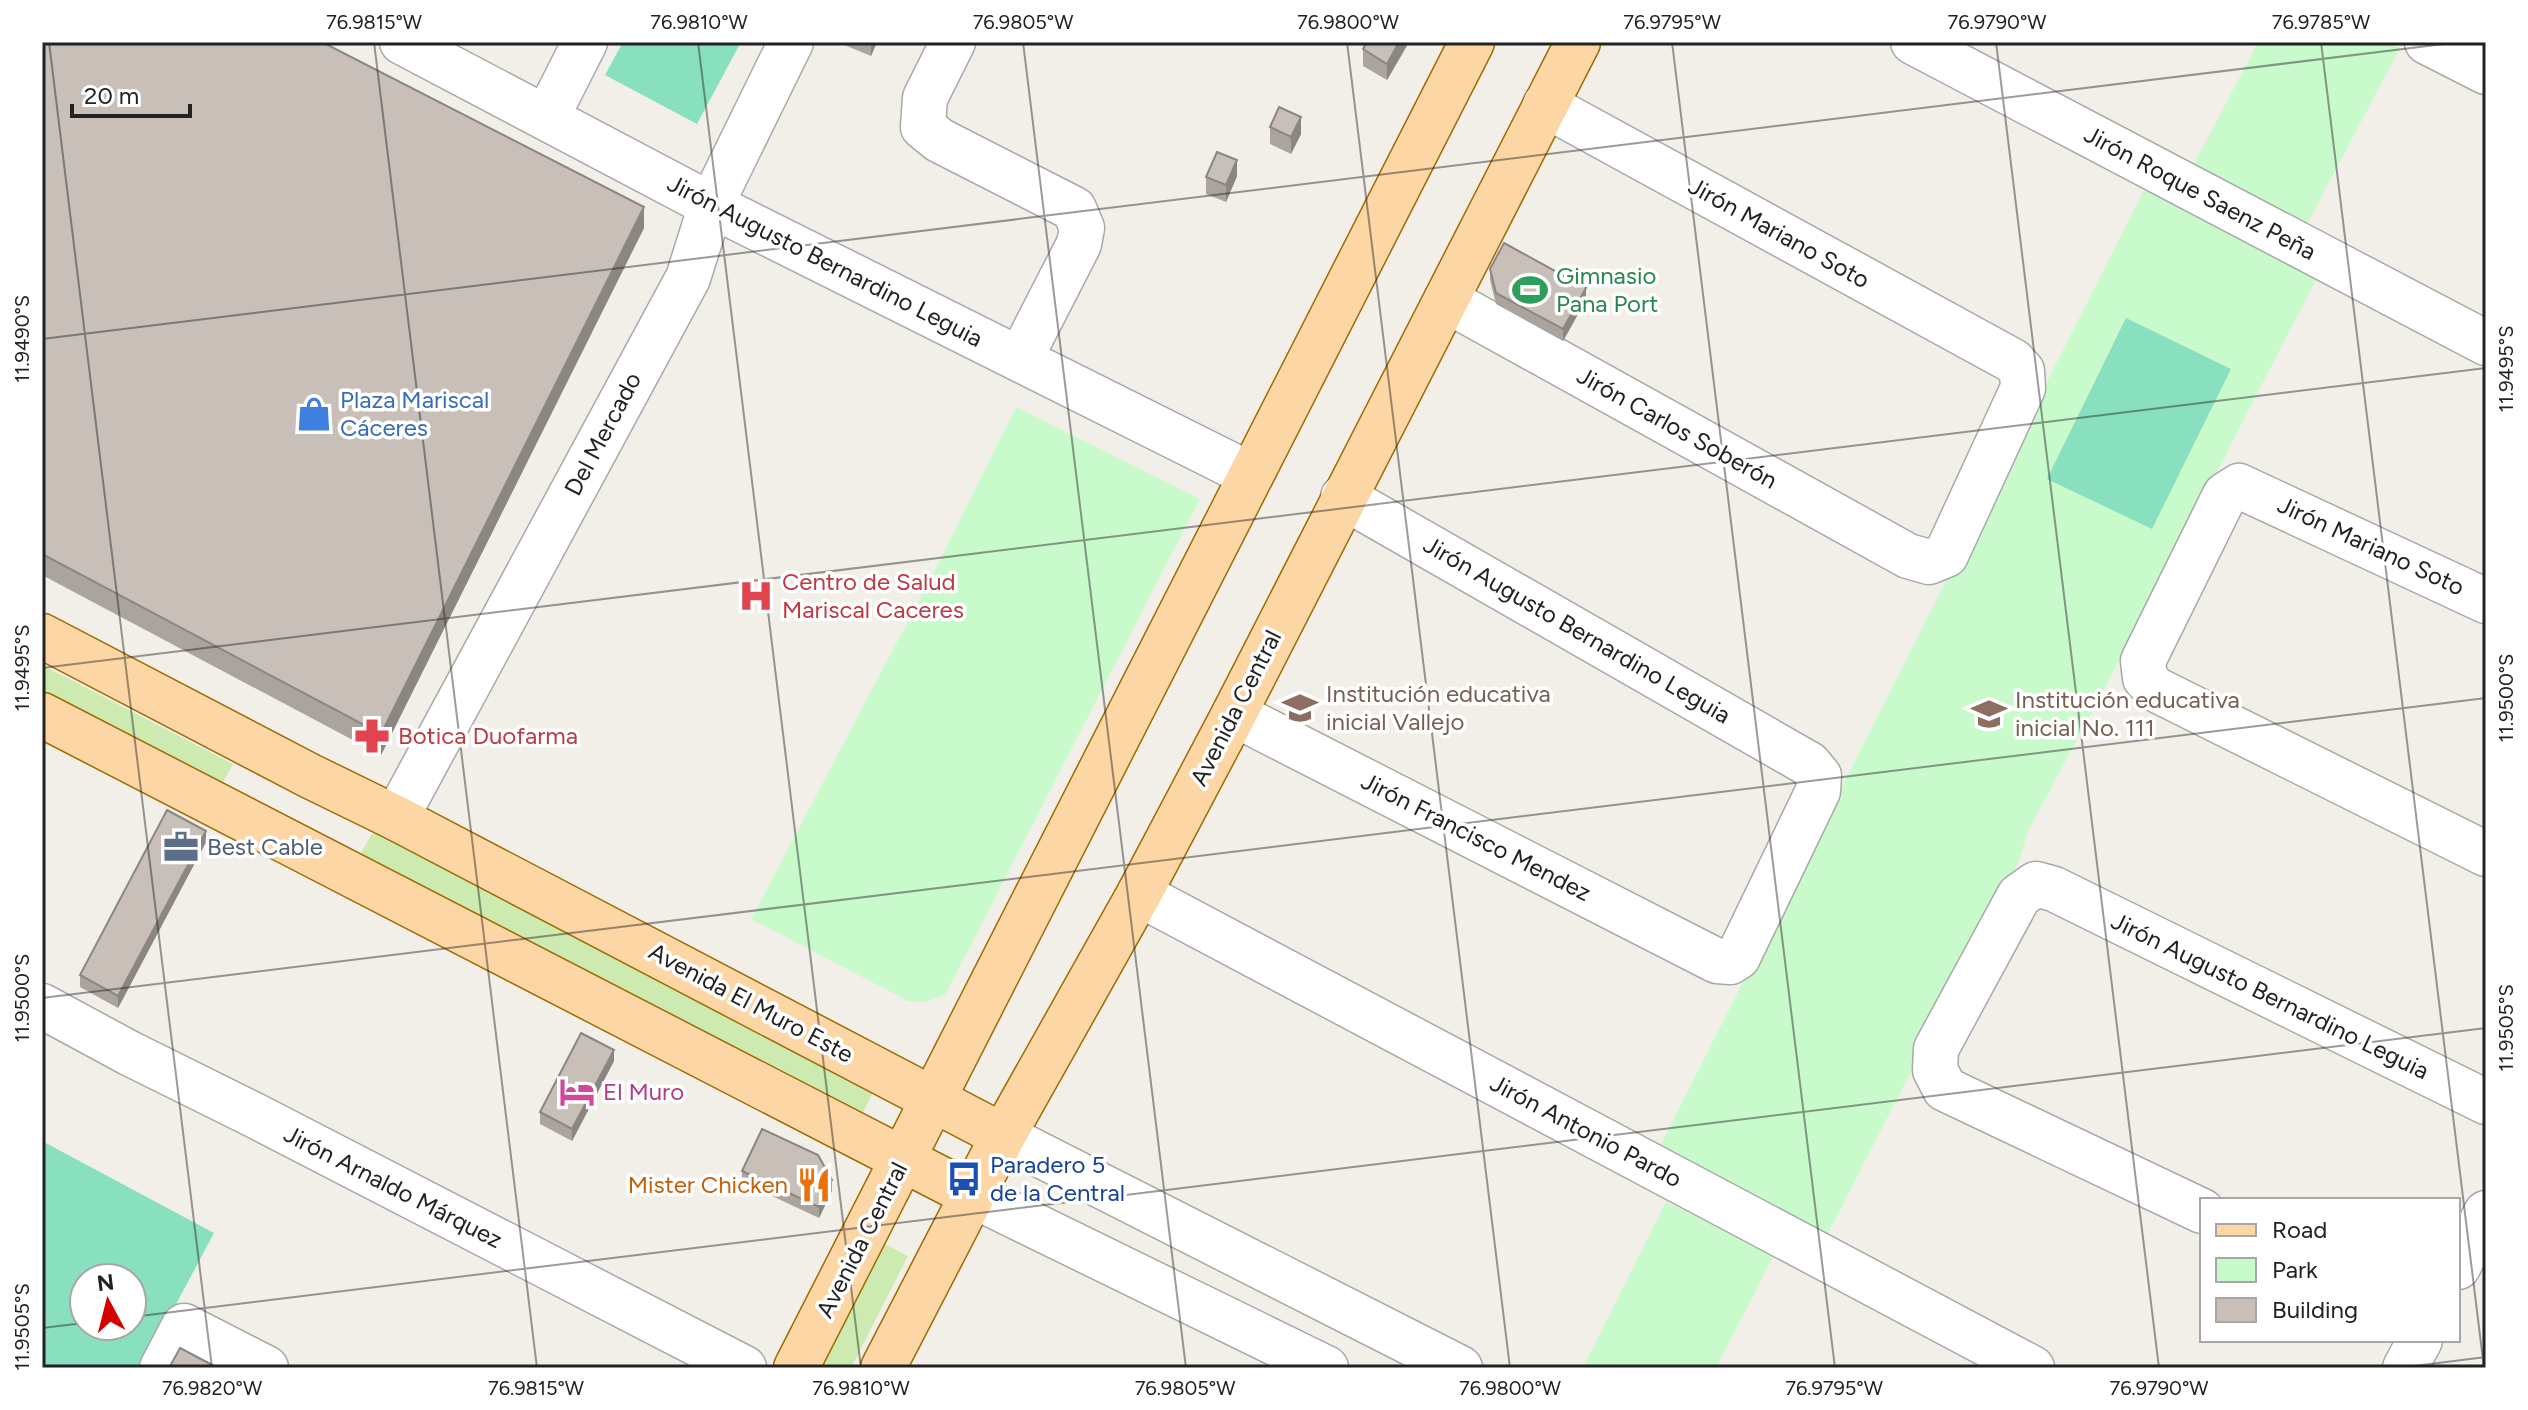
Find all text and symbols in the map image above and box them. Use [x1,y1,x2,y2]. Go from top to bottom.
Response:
text: 76.9815°W [326,10,422,34]
text: 76.9810°W [650,10,748,34]
text: 76.9805°W [973,10,1073,34]
text: 76.9800°W [1297,10,1399,34]
text: 76.9795°W [1623,10,1721,34]
text: 76.9790°W [1948,10,2047,34]
text: 76.9785°W [2272,10,2370,34]
scale bar [72,68,190,118]
text: 20 m [84,81,139,110]
street label: Jirón Roque Saenz Peña [2079,119,2321,266]
street label: Jirón Augusto Bernardino Leguia [663,168,988,353]
street label: Jirón Mariano Soto [1684,171,1875,294]
place label: Gimnasio Pana Port [1556,261,1658,318]
sports icon: Gimnasio Pana Port [1511,271,1549,309]
text: 11.9490°S [10,295,34,383]
text: 11.9495°S [2494,326,2518,412]
street label: Jirón Carlos Soberón [1572,360,1782,495]
street label: Del Mercado [558,367,647,500]
place label: Plaza Mariscal Cáceres [340,385,489,442]
shop icon: Plaza Mariscal Cáceres [295,395,333,433]
street label: Jirón Mariano Soto [2273,490,2469,601]
street label: Jirón Augusto Bernardino Leguia [1419,530,1736,730]
place label: Centro de Salud Mariscal Caceres [782,567,964,624]
hospital icon: Centro de Salud Mariscal Caceres [737,577,775,615]
text: 11.9495°S [10,625,34,711]
street label: Avenida Central [1184,625,1287,791]
text: 11.9500°S [2494,654,2518,742]
place label: Institución educativa inicial Vallejo [1326,679,1551,736]
place label: Institución educativa inicial No. 111 [2015,685,2240,742]
school or university icon: Institución educativa inicial Vallejo [1281,689,1319,727]
school or university icon: Institución educativa inicial No. 111 [1970,695,2008,733]
pharmacy icon: Botica Duofarma [353,717,391,755]
place label: Botica Duofarma [398,721,578,750]
street label: Jirón Francisco Mendez [1356,766,1596,907]
office icon: Best Cable [162,828,200,866]
place label: Best Cable [207,832,323,861]
street label: Jirón Augusto Bernardino Leguia [2107,906,2434,1085]
street label: Avenida El Muro Este [644,936,858,1069]
text: 11.9500°S [10,954,34,1042]
text: 11.9505°S [2494,984,2518,1072]
street label: Jirón Antonio Pardo [1486,1068,1687,1193]
hotel icon: El Muro [558,1073,596,1111]
place label: El Muro [603,1077,684,1106]
street label: Jirón Arnaldo Márquez [279,1119,507,1254]
place label: Paradero 5 de la Central [990,1150,1125,1207]
street label: Avenida Central [810,1157,913,1323]
bus stop icon: Paradero 5 de la Central [945,1160,983,1198]
restaurant icon: Mister Chicken [795,1166,833,1204]
place label: Mister Chicken [628,1170,788,1199]
legend [2200,1198,2460,1342]
text: Road [2272,1215,2327,1244]
text: Park [2272,1255,2318,1284]
north arrow [68,1262,148,1342]
text: N [96,1268,116,1297]
text: 11.9505°S [10,1283,34,1371]
text: Building [2272,1295,2358,1324]
text: 76.9820°W [162,1376,262,1400]
text: 76.9815°W [488,1376,584,1400]
text: 76.9810°W [812,1376,910,1400]
text: 76.9805°W [1135,1376,1235,1400]
text: 76.9800°W [1459,1376,1561,1400]
text: 76.9795°W [1785,1376,1883,1400]
text: 76.9790°W [2110,1376,2209,1400]

